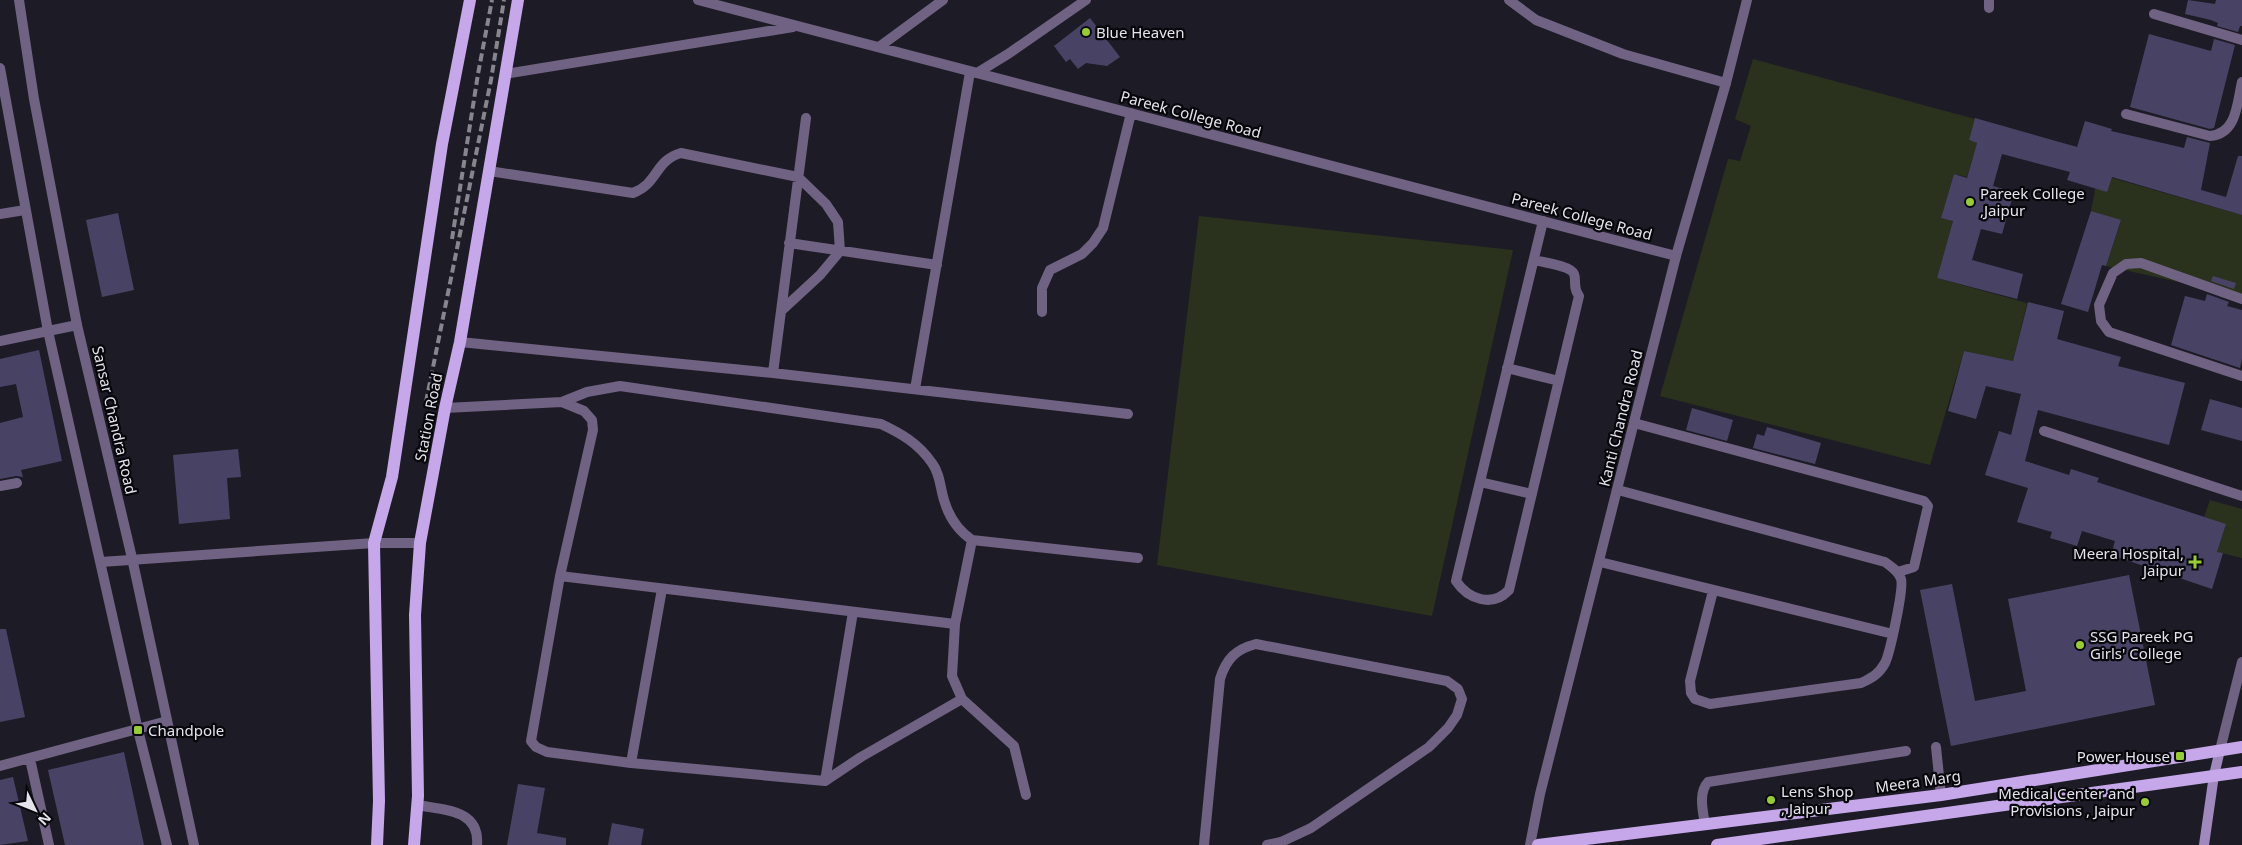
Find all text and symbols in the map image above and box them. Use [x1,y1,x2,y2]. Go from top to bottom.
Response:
place label: Blue Heaven [1096,22,1185,42]
marker: Blue Heaven [1080,26,1092,38]
street label: Pareek College Road [1119,86,1263,142]
place label: Pareek College ,Jaipur [1980,183,2085,220]
street label: Pareek College Road [1510,188,1654,244]
marker: Pareek College ,Jaipur [1964,196,1976,208]
street label: Sansar Chandra Road [88,344,142,496]
street label: Kanti Chandra Road [1593,348,1647,488]
street label: Station Road [410,371,446,463]
place label: Meera Hospital, Jaipur [2073,543,2184,580]
marker: Meera Hospital, Jaipur [2188,555,2202,569]
place label: SSG Pareek PG Girls' College [2090,626,2194,663]
marker: SSG Pareek PG Girls' College [2074,639,2086,651]
place label: Chandpole [148,720,224,740]
marker: Chandpole [132,724,144,736]
place label: Power House [2077,746,2170,766]
marker: Power House [2174,750,2186,762]
street label: Meera Marg [1874,765,1962,797]
place label: Lens Shop , Jaipur [1781,781,1853,818]
place label: Medical Center and Provisions , Jaipur [1998,783,2135,820]
north arrow [10,785,60,835]
marker: Lens Shop , Jaipur [1765,794,1777,806]
marker: Medical Center and Provisions , Jaipur [2139,796,2151,808]
text: N [34,809,56,830]

